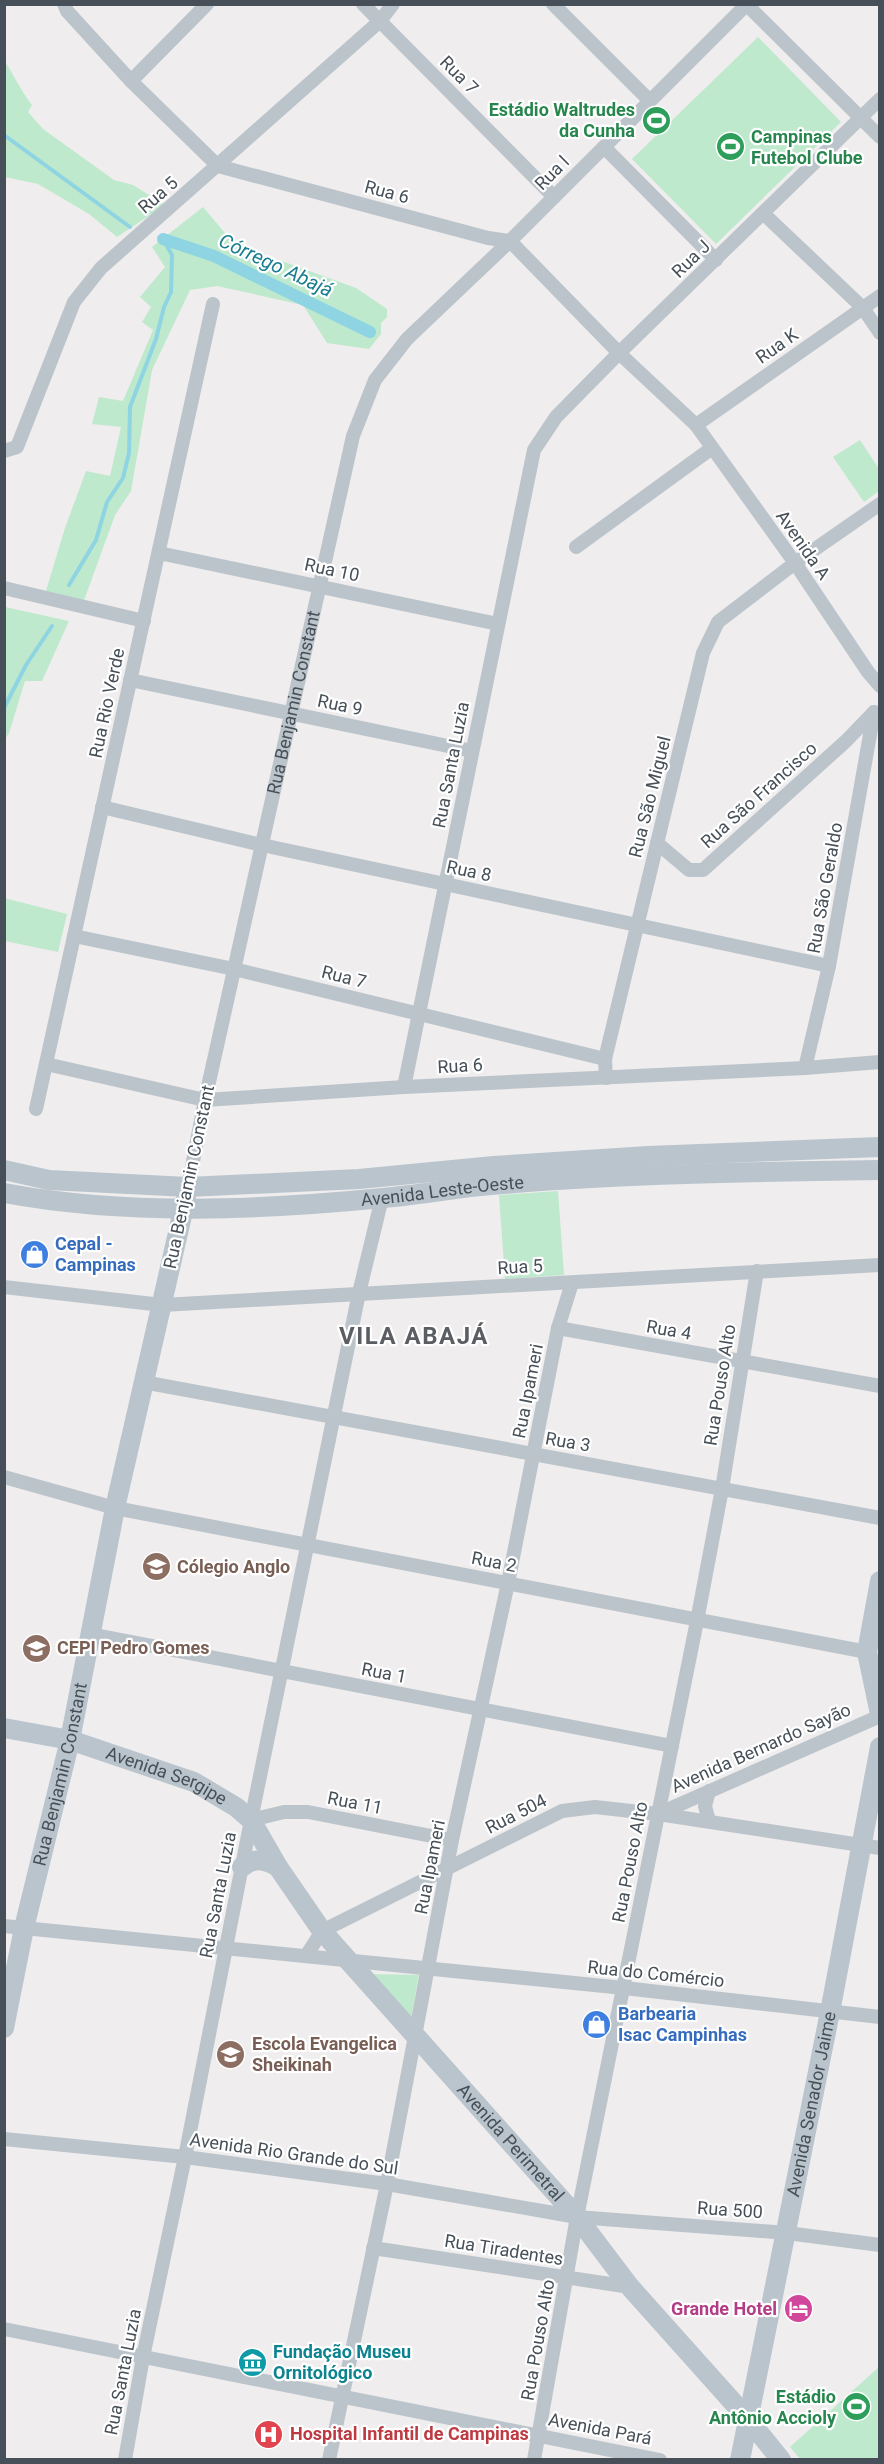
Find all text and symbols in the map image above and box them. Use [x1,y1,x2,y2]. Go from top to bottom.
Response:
street label: Rua 7 [436,51,483,98]
place label: Estádio Waltrudes da Cunha [489,99,635,141]
sports icon: Estádio Waltrudes da Cunha [640,104,672,136]
place label: Campinas Futebol Clube [751,126,863,168]
sports icon: Campinas Futebol Clube [714,131,746,163]
street label: Rua l [530,151,573,194]
street label: Rua 5 [134,172,182,217]
street label: Rua 6 [362,176,412,208]
water label: Córrego Abajá [215,228,337,302]
street label: Rua J [667,235,714,282]
street label: Rua K [752,323,802,368]
street label: Avenida A [772,506,835,584]
street label: Rua 10 [303,553,361,586]
street label: Rua Benjamin Constant [262,608,324,796]
street label: Rua Rio Verde [85,646,128,760]
street label: Rua 9 [316,690,364,720]
street label: Rua Santa Luzia [428,700,473,830]
street label: Rua São Miguel [624,734,675,860]
street label: Rua São Francisco [696,737,821,852]
street label: Rua São Geraldo [803,821,846,955]
street label: Rua 8 [445,856,493,886]
street label: Rua 7 [320,961,369,992]
street label: Rua 6 [437,1054,483,1077]
street label: Rua Benjamin Constant [159,1083,218,1271]
street label: Avenida Leste-Oeste [360,1171,525,1210]
place label: Cepal - Campinas [55,1233,136,1275]
shop icon: Cepal - Campinas [18,1238,50,1270]
street label: Rua 5 [497,1255,543,1278]
street label: Rua 4 [645,1315,693,1344]
district label: VILA ABAJÁ [339,1322,489,1350]
street label: Rua Pouso Alto [700,1323,739,1447]
street label: Rua Ipameri [508,1342,547,1440]
street label: Rua 3 [544,1427,592,1456]
street label: Rua 2 [470,1547,518,1576]
school or university icon: Cólegio Anglo [140,1551,172,1583]
place label: Cólegio Anglo [177,1556,290,1577]
school or university icon: CEPI Pedro Gomes [20,1632,52,1664]
place label: CEPI Pedro Gomes [57,1637,210,1658]
street label: Rua 1 [360,1658,408,1687]
street label: Rua Benjamin Constant [29,1681,91,1868]
street label: Avenida Bernardo Sayão [668,1698,854,1797]
street label: Avenida Sergipe [103,1742,231,1809]
street label: Rua 11 [326,1787,384,1818]
street label: Rua 504 [482,1789,550,1838]
street label: Rua Pouso Alto [607,1800,652,1924]
street label: Rua Ipameri [410,1818,449,1916]
street label: Rua Santa Luzia [195,1830,240,1960]
street label: Rua do Comércio [587,1956,726,1991]
place label: Barbearia Isac Campinhas [618,2003,747,2045]
shop icon: Barbearia Isac Campinhas [581,2008,613,2040]
street label: Avenida Senador Jaime [782,2009,840,2199]
place label: Escola Evangelica Sheikinah [252,2033,397,2075]
school or university icon: Escola Evangelica Sheikinah [215,2038,247,2070]
street label: Avenida Perimetral [453,2079,569,2205]
street label: Avenida Rio Grande do Sul [189,2128,400,2179]
street label: Rua 500 [697,2197,763,2222]
street label: Rua Tiradentes [443,2230,565,2269]
street label: Rua Pouso Alto [517,2278,559,2402]
hotel icon: Grande Hotel [782,2293,814,2325]
place label: Grande Hotel [671,2298,777,2319]
street label: Rua Santa Luzia [100,2307,145,2437]
place label: Fundação Museu Ornitológico [273,2341,411,2383]
museum icon: Fundação Museu Ornitológico [236,2346,268,2378]
place label: Estádio Antônio Accioly [709,2386,837,2428]
sports icon: Estádio Antônio Accioly [841,2391,873,2423]
street label: Avenida Pará [547,2408,654,2449]
hospital icon: Hospital Infantil de Campinas [253,2418,285,2450]
place label: Hospital Infantil de Campinas [290,2423,529,2444]

